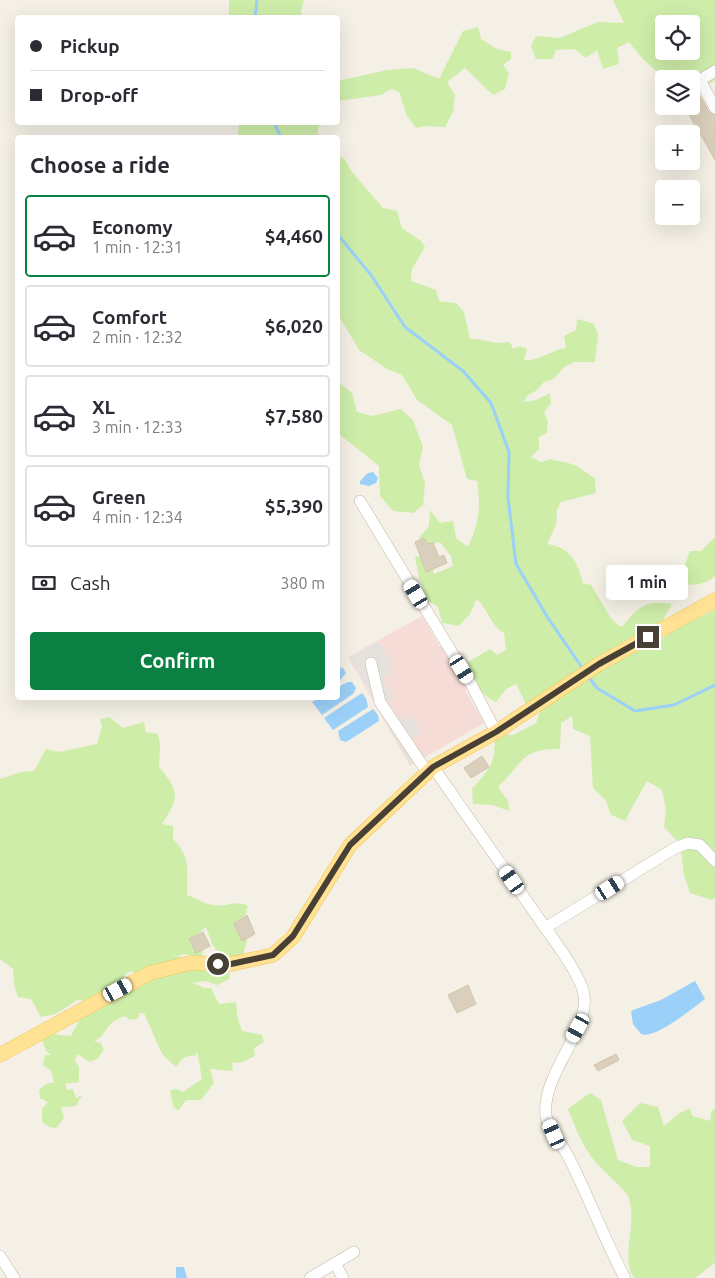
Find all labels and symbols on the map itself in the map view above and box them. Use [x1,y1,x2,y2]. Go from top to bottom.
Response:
callout: 1 min [607,564,689,600]
car [401,577,430,611]
route end [637,626,659,648]
car [447,652,476,686]
car [497,863,526,897]
car [593,874,626,902]
route start [207,953,229,975]
car [101,976,134,1004]
car [564,1011,591,1045]
car [541,1117,566,1151]

